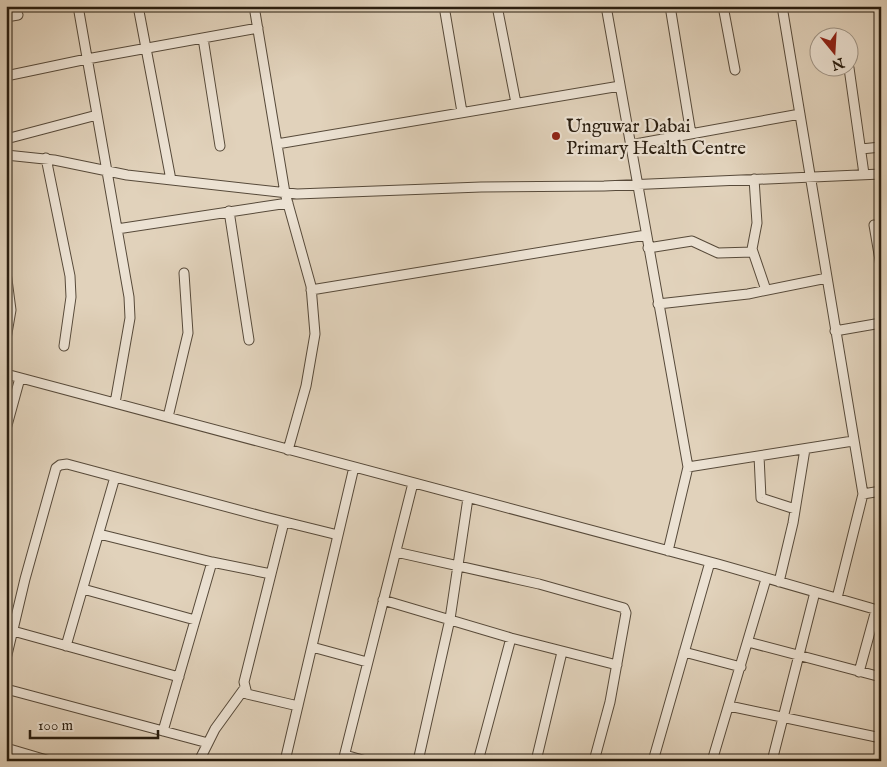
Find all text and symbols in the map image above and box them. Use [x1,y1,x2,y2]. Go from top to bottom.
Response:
north arrow [810,28,860,78]
text: N [829,53,847,74]
place label: Unguwar Dabai Primary Health Centre [566,115,746,161]
marker: Unguwar Dabai Primary Health Centre [550,130,562,142]
scale bar [30,707,158,739]
text: 100 m [38,716,74,735]

